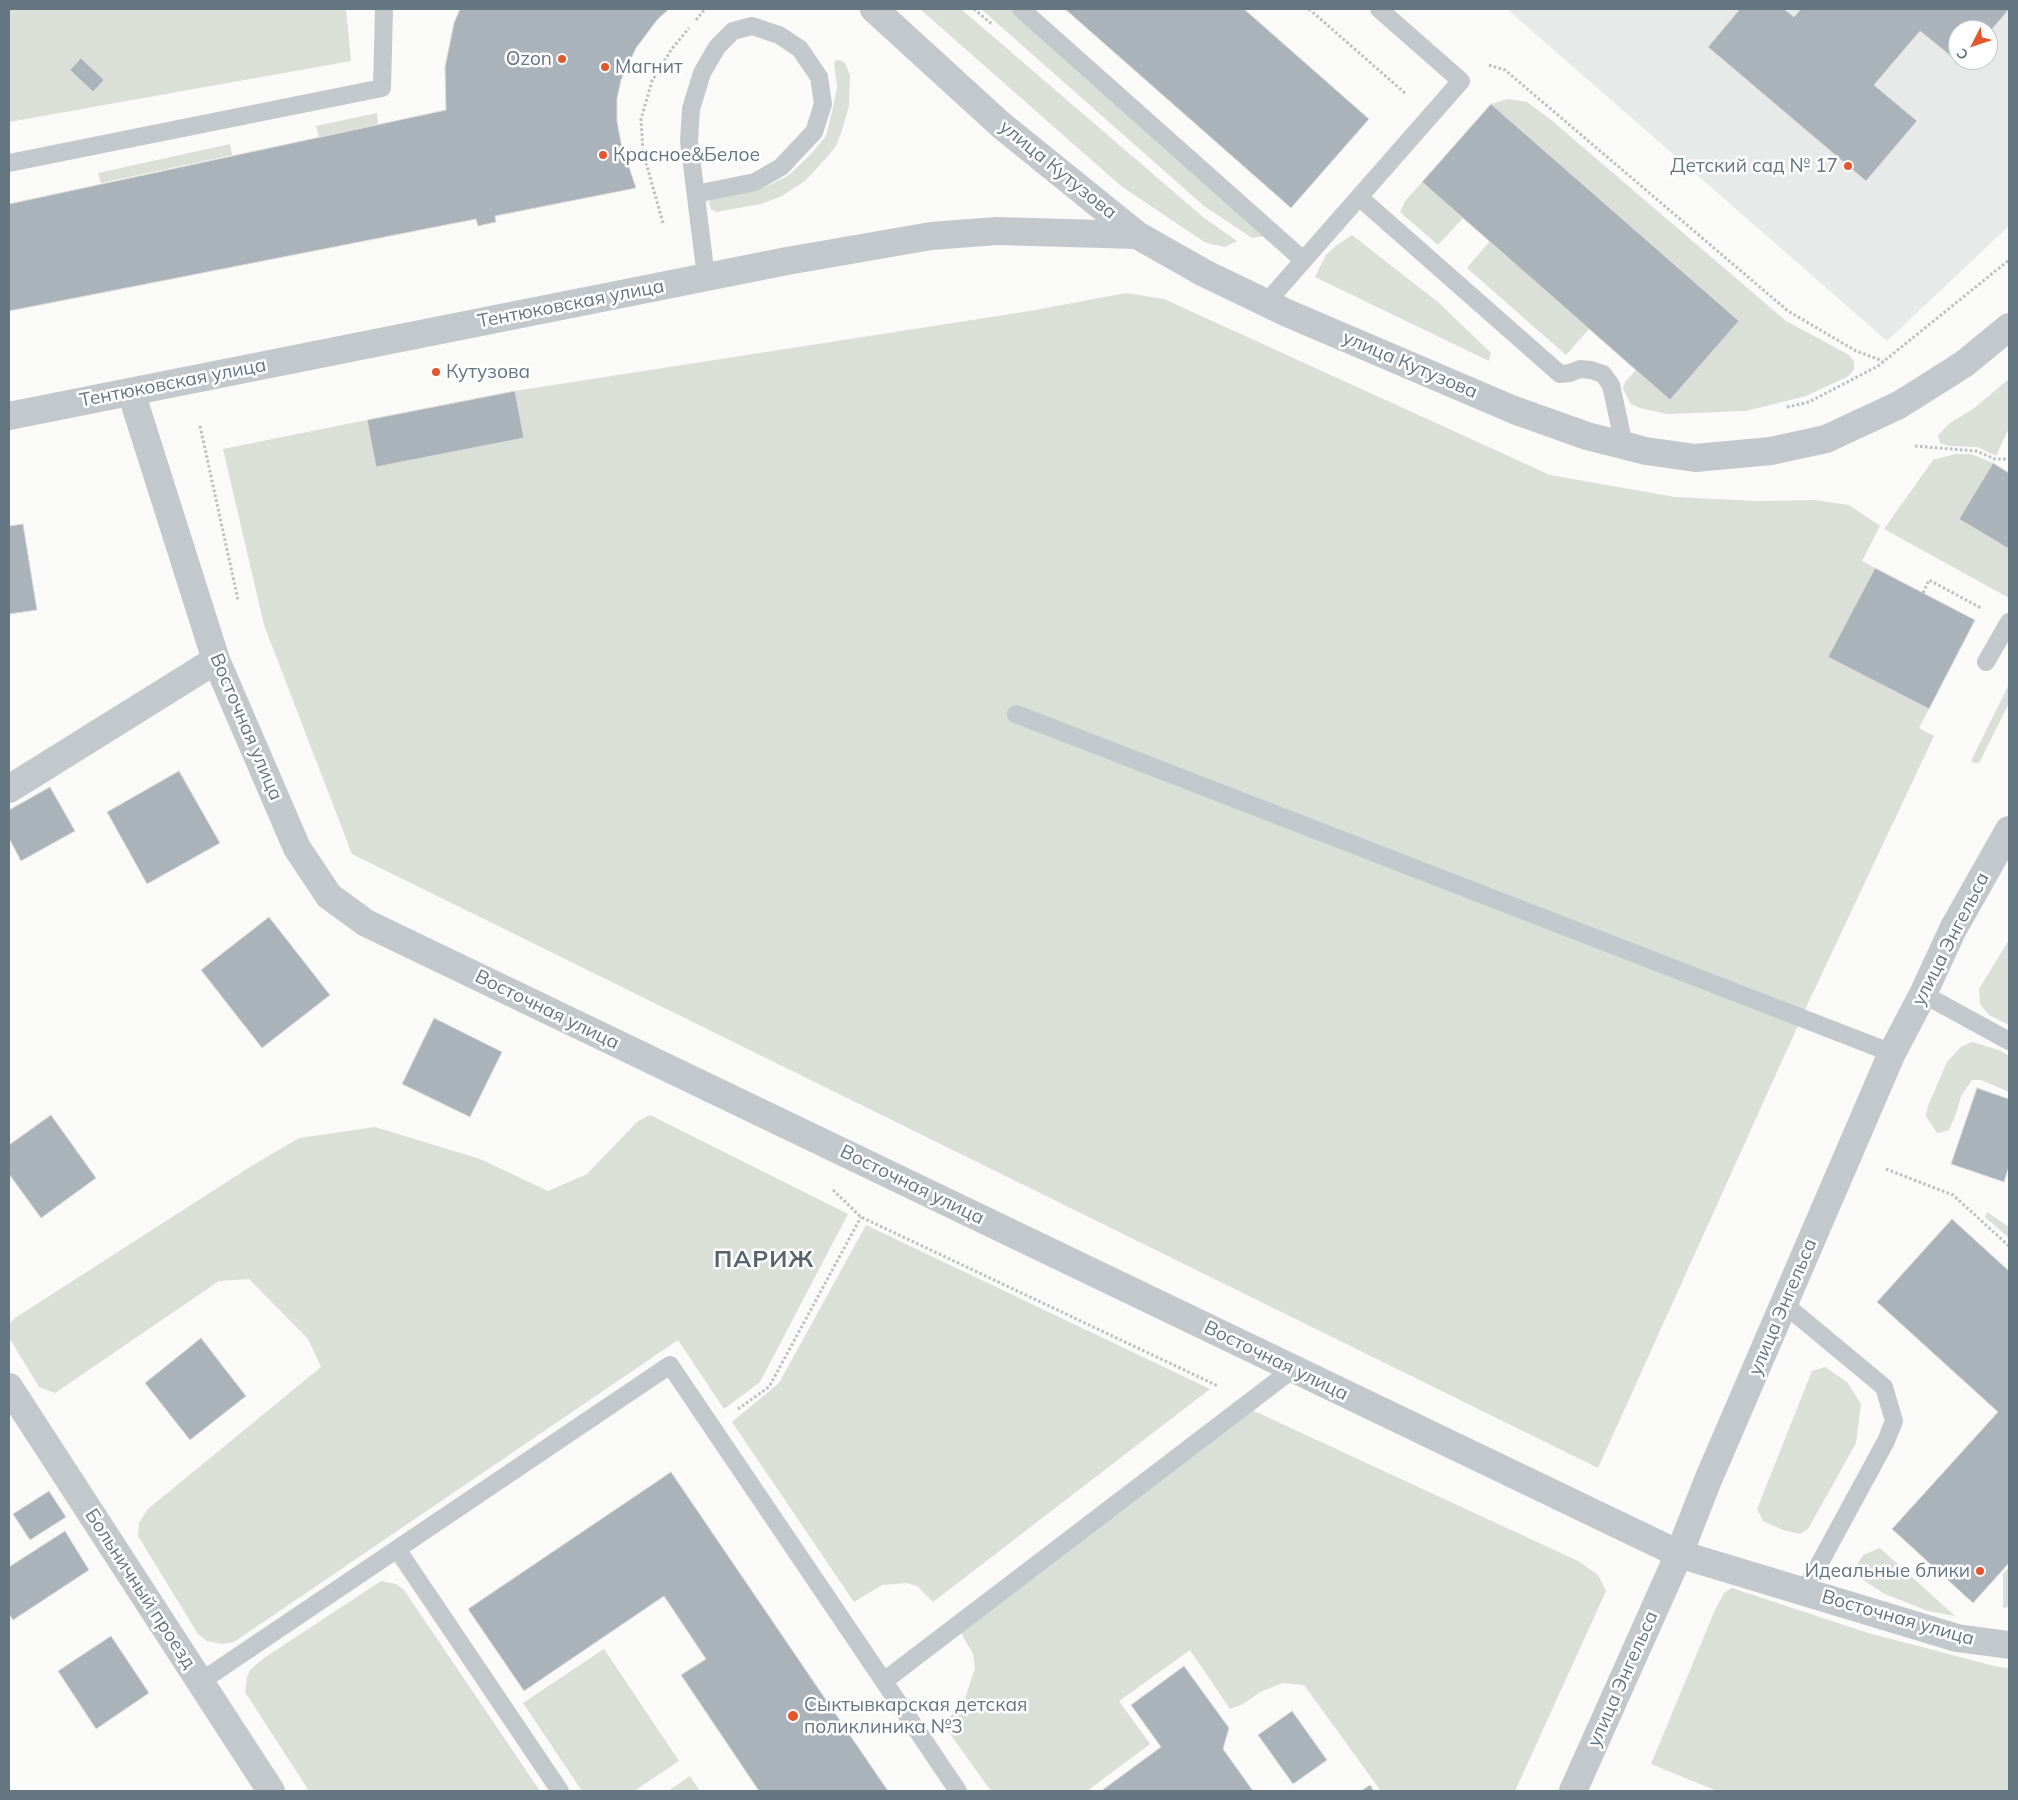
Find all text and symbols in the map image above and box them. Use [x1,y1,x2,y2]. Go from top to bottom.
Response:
north arrow [1948,20,1998,70]
text: С [1952,45,1972,64]
place label: Ozon [506,48,552,70]
marker: Ozon [556,53,568,65]
place label: Магнит [615,56,683,78]
marker: Магнит [599,61,611,73]
street label: улица Кутузова [995,116,1121,224]
place label: Красное&Белое [613,144,760,166]
marker: Красное&Белое [597,149,609,161]
place label: Детский сад № 17 [1670,155,1838,177]
marker: Детский сад № 17 [1842,160,1854,172]
street label: Тентюковская улица [476,275,666,333]
street label: улица Кутузова [1339,326,1481,404]
street label: Тентюковская улица [78,354,268,412]
place label: Кутузова [446,361,530,383]
marker: Кутузова [430,366,442,378]
street label: Восточная улица [205,650,287,804]
street label: улица Энгельса [1908,869,1994,1009]
street label: Восточная улица [471,965,623,1055]
street label: Восточная улица [836,1140,988,1230]
street label: улица Энгельса [1744,1235,1822,1379]
district label: ПАРИЖ [713,1246,815,1274]
street label: Восточная улица [1200,1316,1352,1406]
street label: Больничный проезд [80,1505,200,1673]
place label: Идеальные блики [1805,1560,1970,1582]
marker: Идеальные блики [1974,1565,1986,1577]
street label: Восточная улица [1819,1585,1977,1651]
street label: улица Энгельса [1583,1607,1663,1751]
place label: Сыктывкарская детская поликлиника №3 [804,1694,1027,1738]
marker: Сыктывкарская детская поликлиника №3 [786,1709,800,1723]

